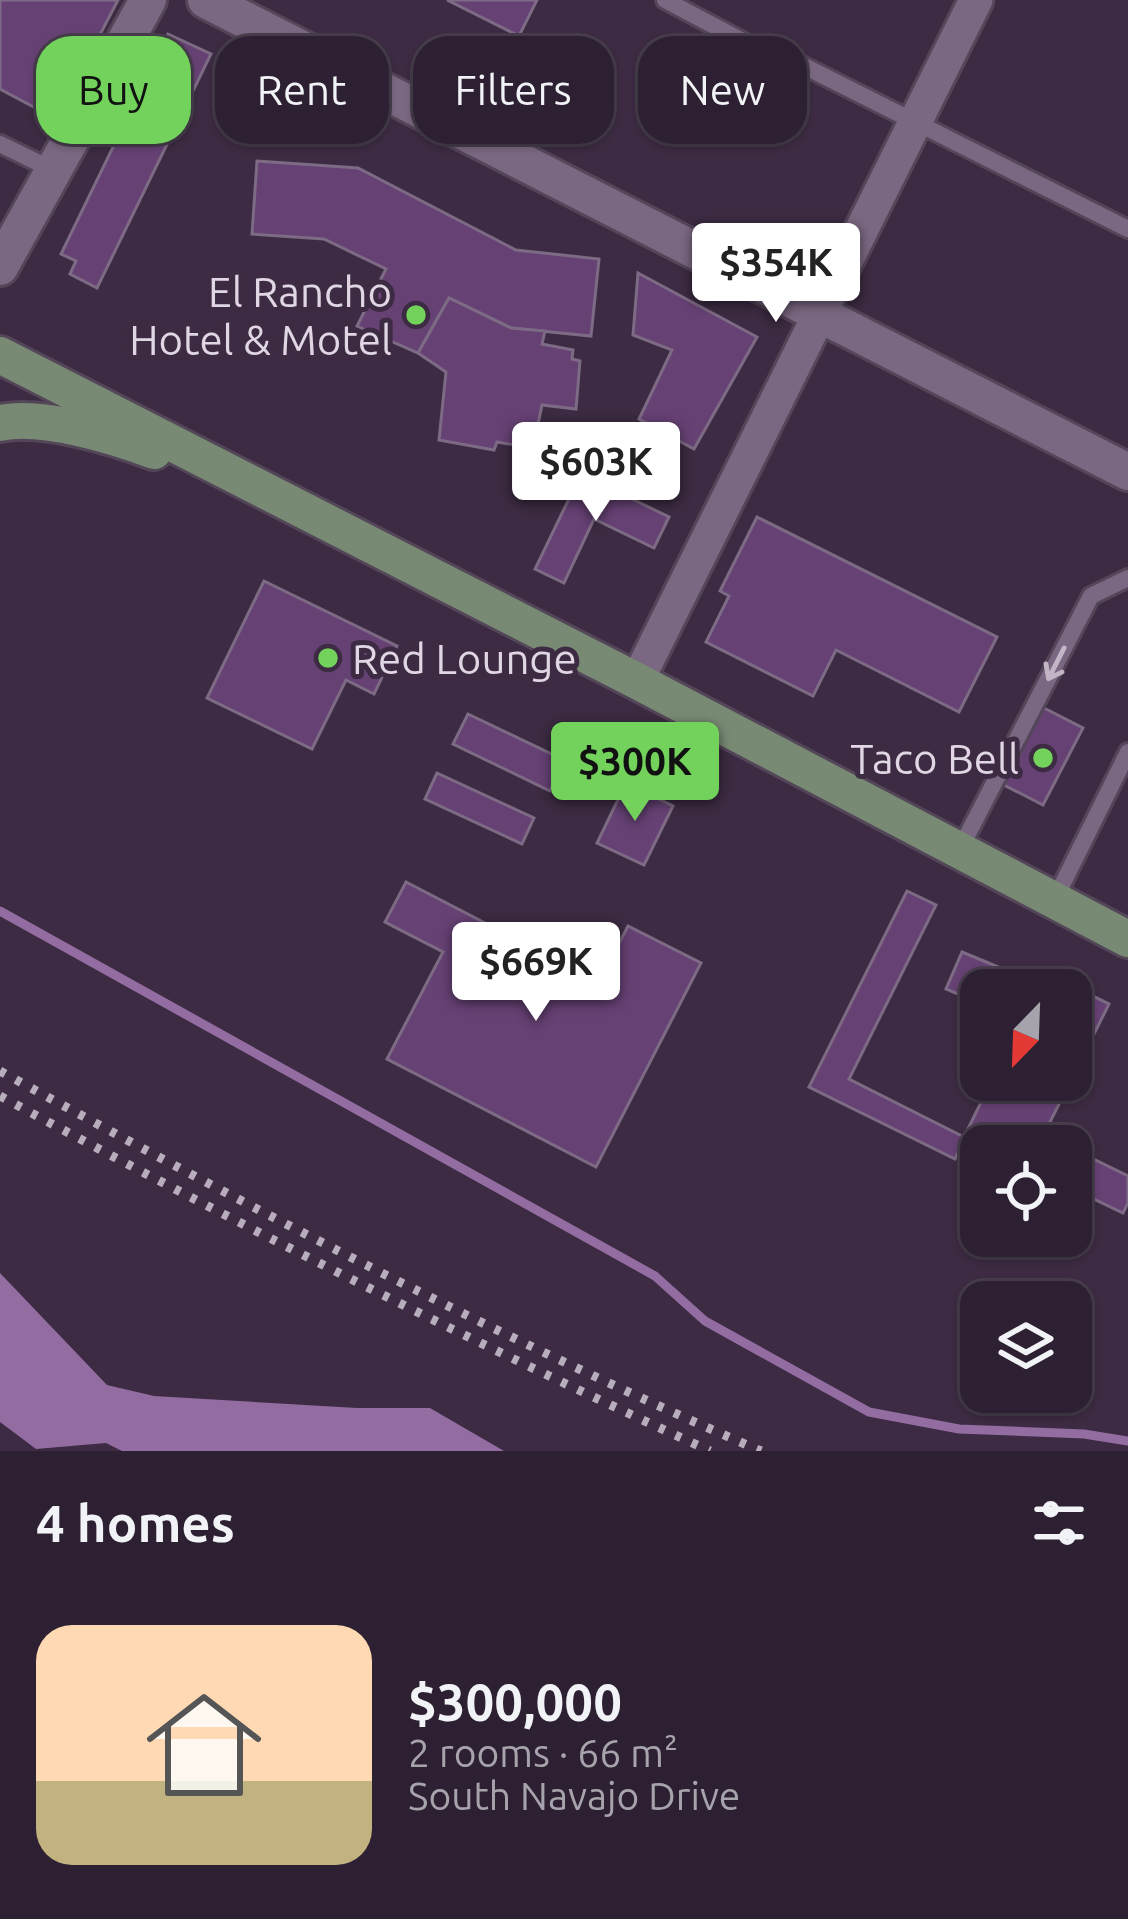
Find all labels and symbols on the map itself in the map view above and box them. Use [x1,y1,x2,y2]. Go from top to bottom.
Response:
pin: $354K [692,223,860,325]
place label: El Rancho Hotel & Motel [129,268,392,363]
marker: El Rancho Hotel & Motel [403,302,429,328]
pin: $603K [512,422,680,524]
place label: Red Lounge [352,635,577,682]
marker: Red Lounge [315,645,341,671]
one-way arrow [1044,645,1067,681]
pin: $300K [551,722,719,824]
place label: Taco Bell [850,735,1019,782]
marker: Taco Bell [1030,745,1056,771]
pin: $669K [452,922,620,1024]
north arrow [960,969,1092,1101]

